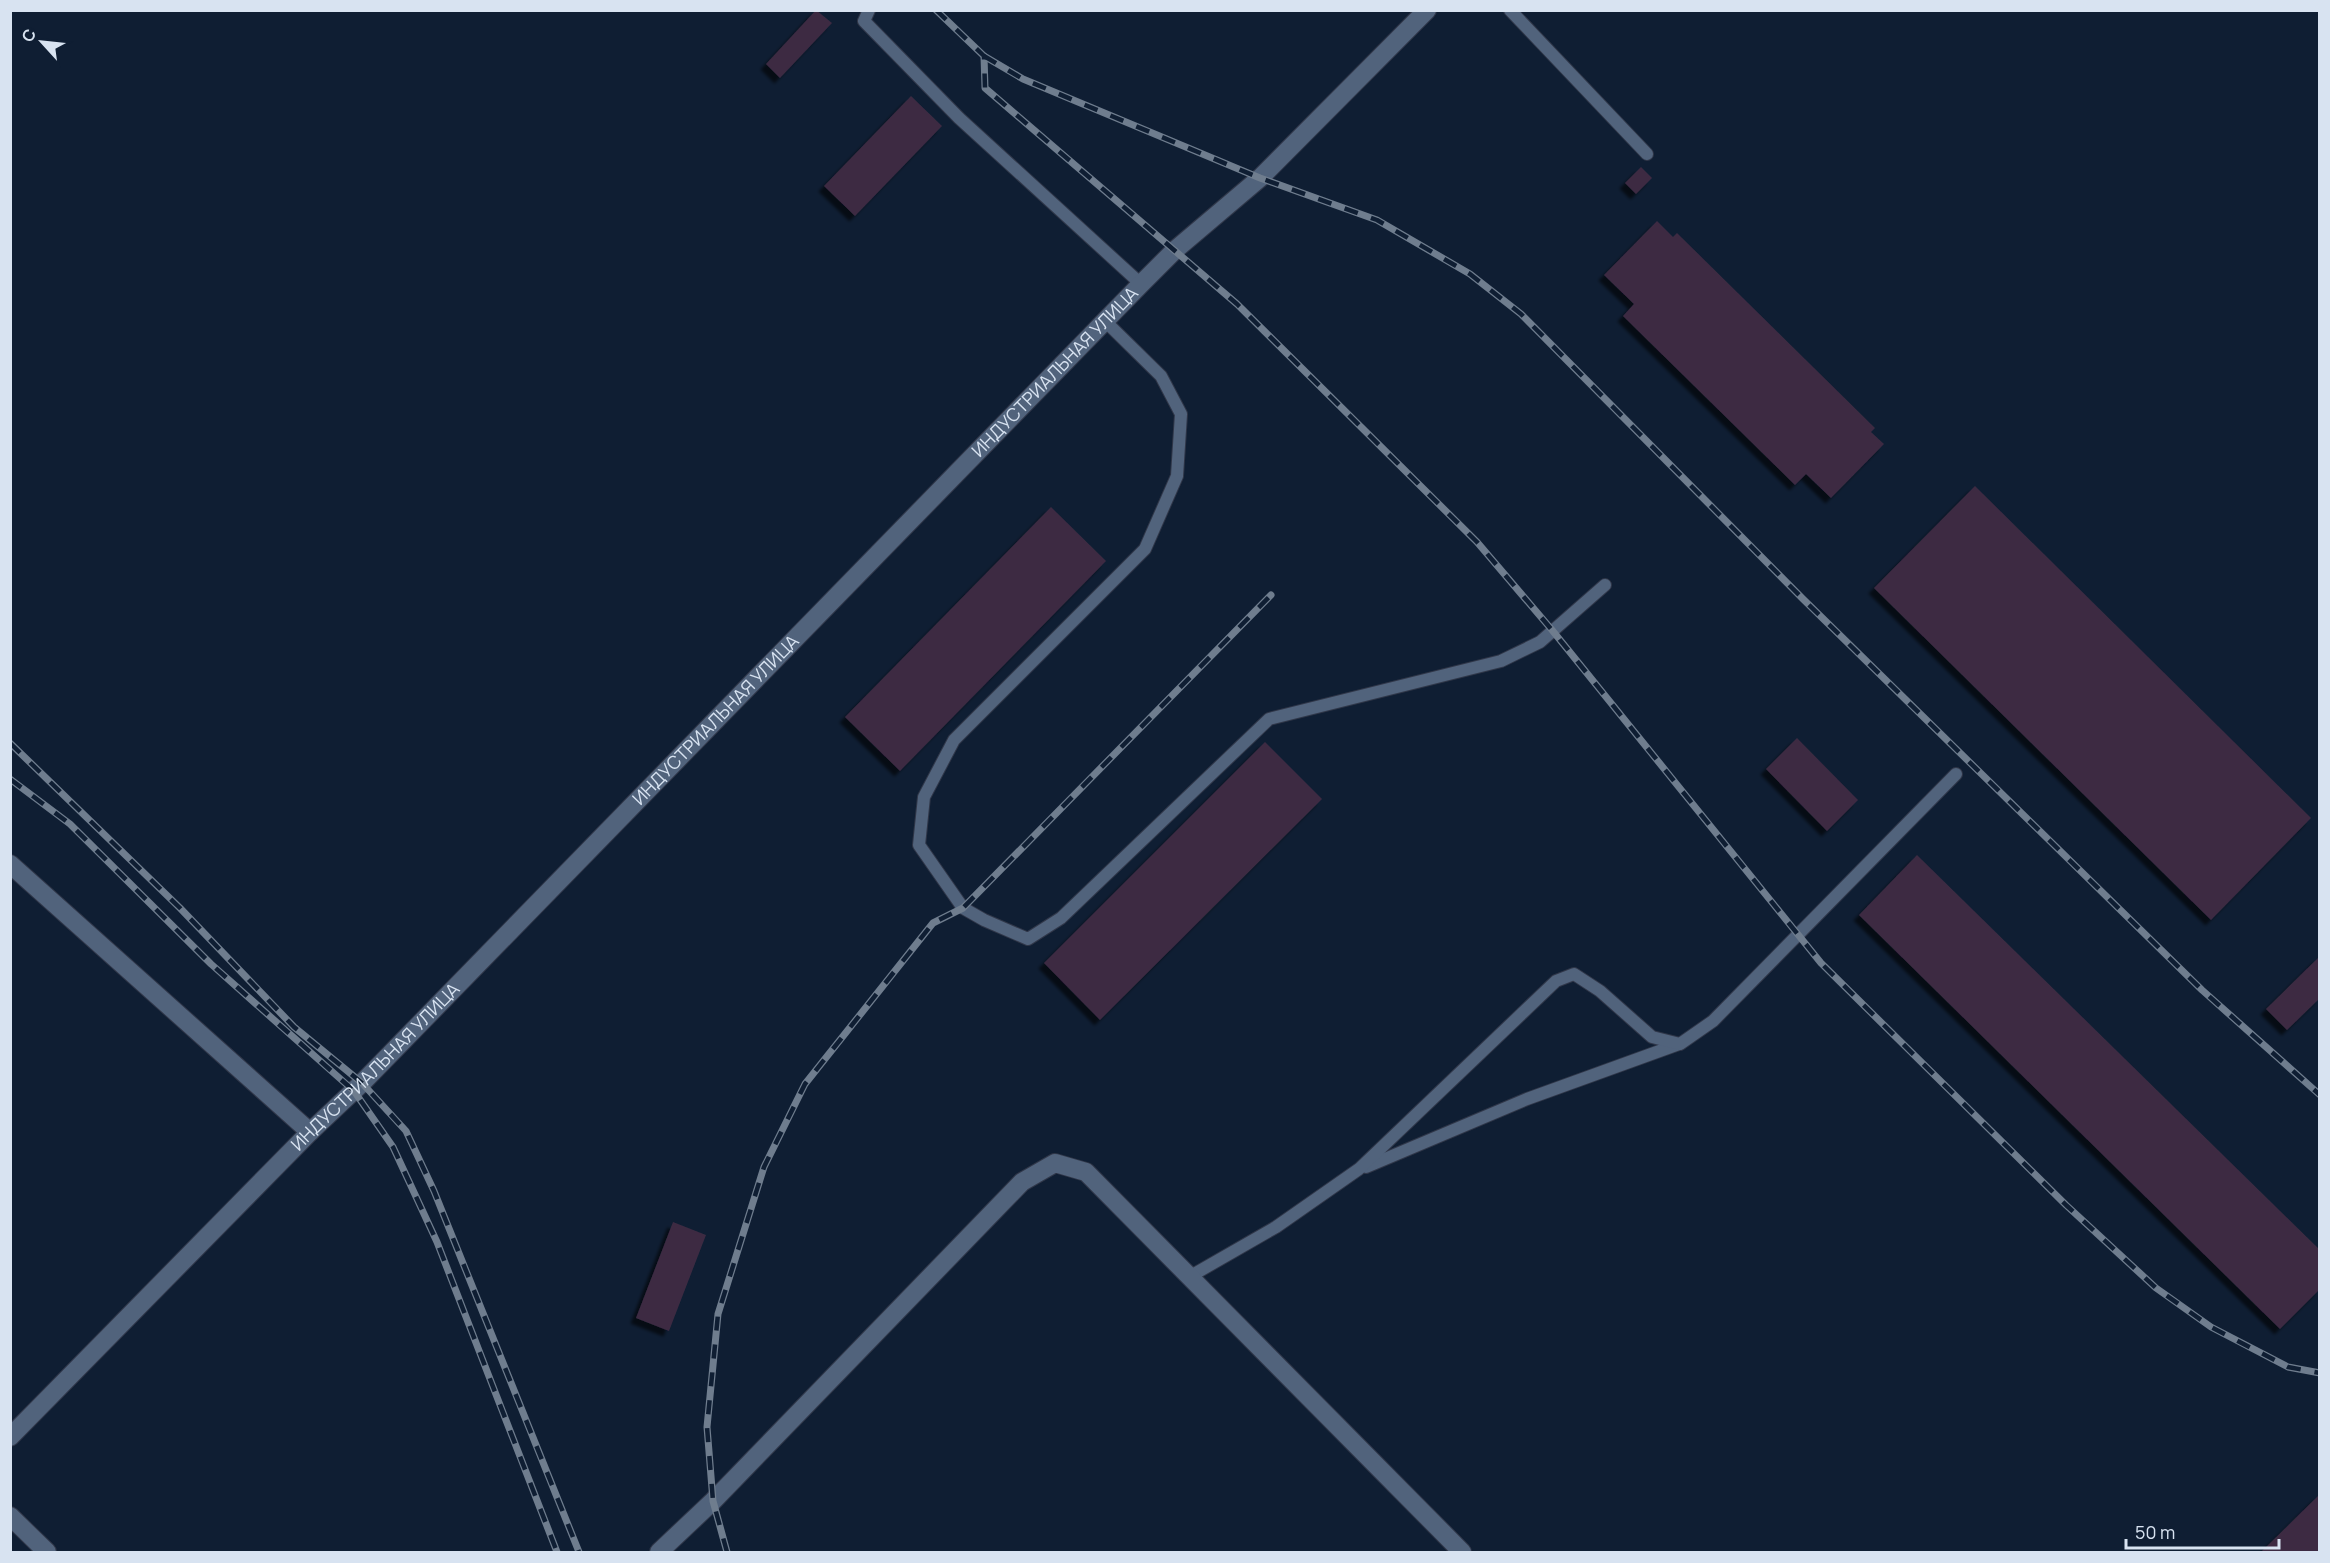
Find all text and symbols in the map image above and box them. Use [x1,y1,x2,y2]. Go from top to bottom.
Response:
north arrow [12,12,72,72]
text: С [16,25,41,45]
street label: ИНДУСТРИАЛЬНАЯ УЛИЦА [966,281,1143,462]
street label: ИНДУСТРИАЛЬНАЯ УЛИЦА [627,629,804,810]
street label: ИНДУСТРИАЛЬНАЯ УЛИЦА [285,977,465,1156]
scale bar [2126,1512,2279,1550]
text: 50 m [2135,1520,2175,1544]

